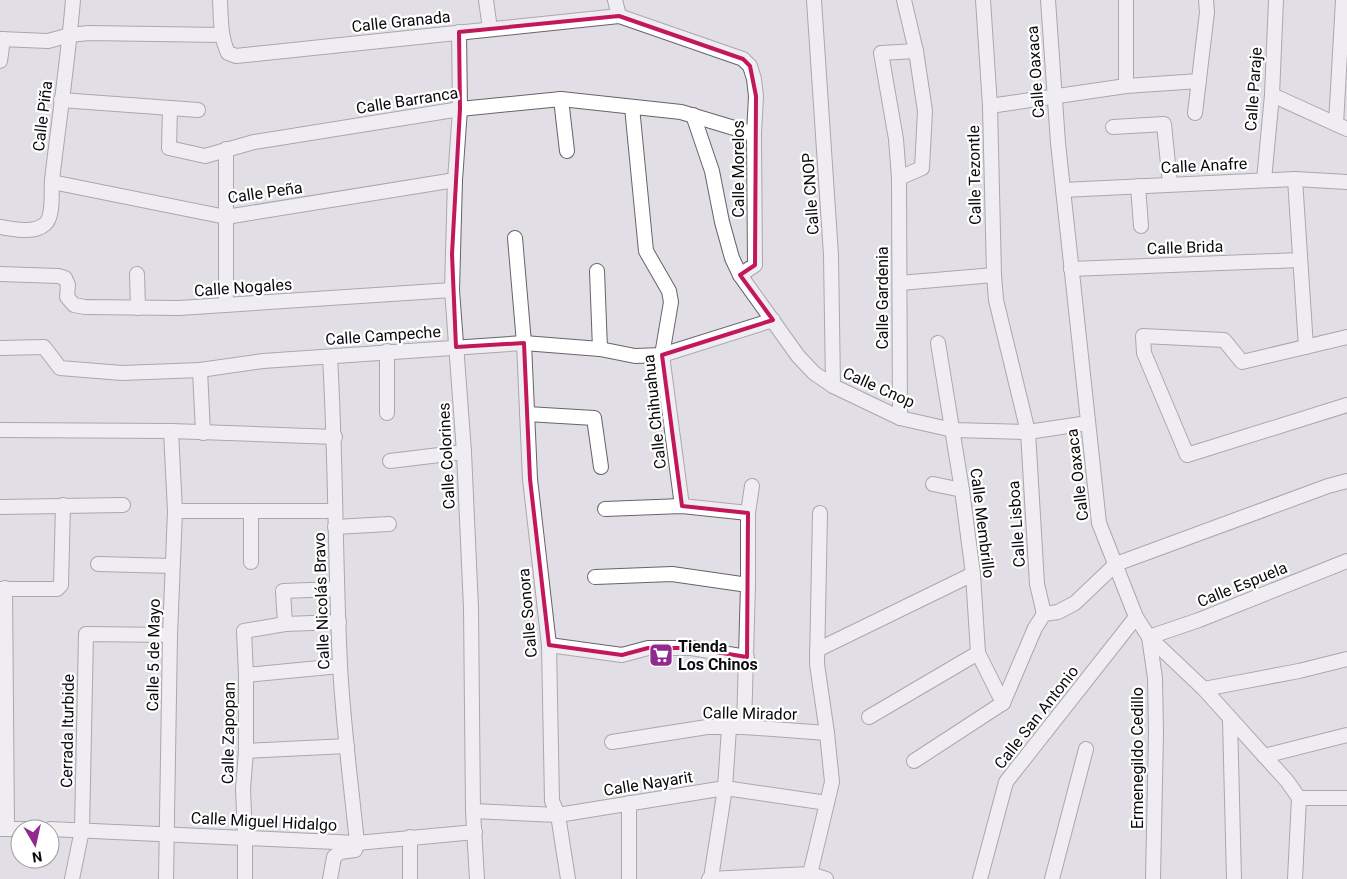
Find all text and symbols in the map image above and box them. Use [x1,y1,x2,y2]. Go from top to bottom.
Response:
street label: Calle Granada [351,7,451,36]
street label: Calle Oaxaca [1023,25,1048,119]
street label: Calle Paraje [1241,46,1266,132]
street label: Calle Piña [29,80,56,152]
street label: Calle Barranca [355,83,460,118]
street label: Calle Morelos [729,120,748,218]
street label: Calle Tezontle [964,125,985,225]
street label: Calle CNOP [798,152,823,236]
street label: Calle Anafre [1160,154,1248,177]
street label: Calle Peña [226,178,304,207]
street label: Calle Brida [1147,237,1224,258]
street label: Calle Gardenia [873,246,892,350]
street label: Calle Nogales [193,275,293,300]
street label: Calle Campeche [325,322,441,349]
street label: Calle Chihuahua [639,354,670,470]
street label: Calle Cnop [840,363,918,412]
street label: Calle Colorines [434,402,459,510]
street label: Calle Oaxaca [1062,428,1093,522]
street label: Calle Membrillo [966,467,999,579]
street label: Calle Lisboa [1004,480,1029,568]
street label: Calle Nicolás Bravo [310,532,333,670]
street label: Calle Espuela [1194,558,1290,611]
street label: Calle Sonora [514,567,541,658]
street label: Calle 5 de Mayo [143,598,164,712]
place label: Tienda Los Chinos [678,637,758,674]
supermarket icon: Tienda Los Chinos [648,642,674,668]
street label: Calle San Antonio [990,662,1083,773]
street label: Cerrada Iturbide [57,674,78,788]
street label: Calle Zapopan [218,682,239,784]
street label: Ermenegildo Cedillo [1128,687,1147,829]
street label: Calle Mirador [703,703,798,724]
street label: Calle Nayarit [602,767,694,800]
street label: Calle Miguel Hidalgo [190,808,338,835]
north arrow [10,819,60,869]
text: N [31,848,43,866]

